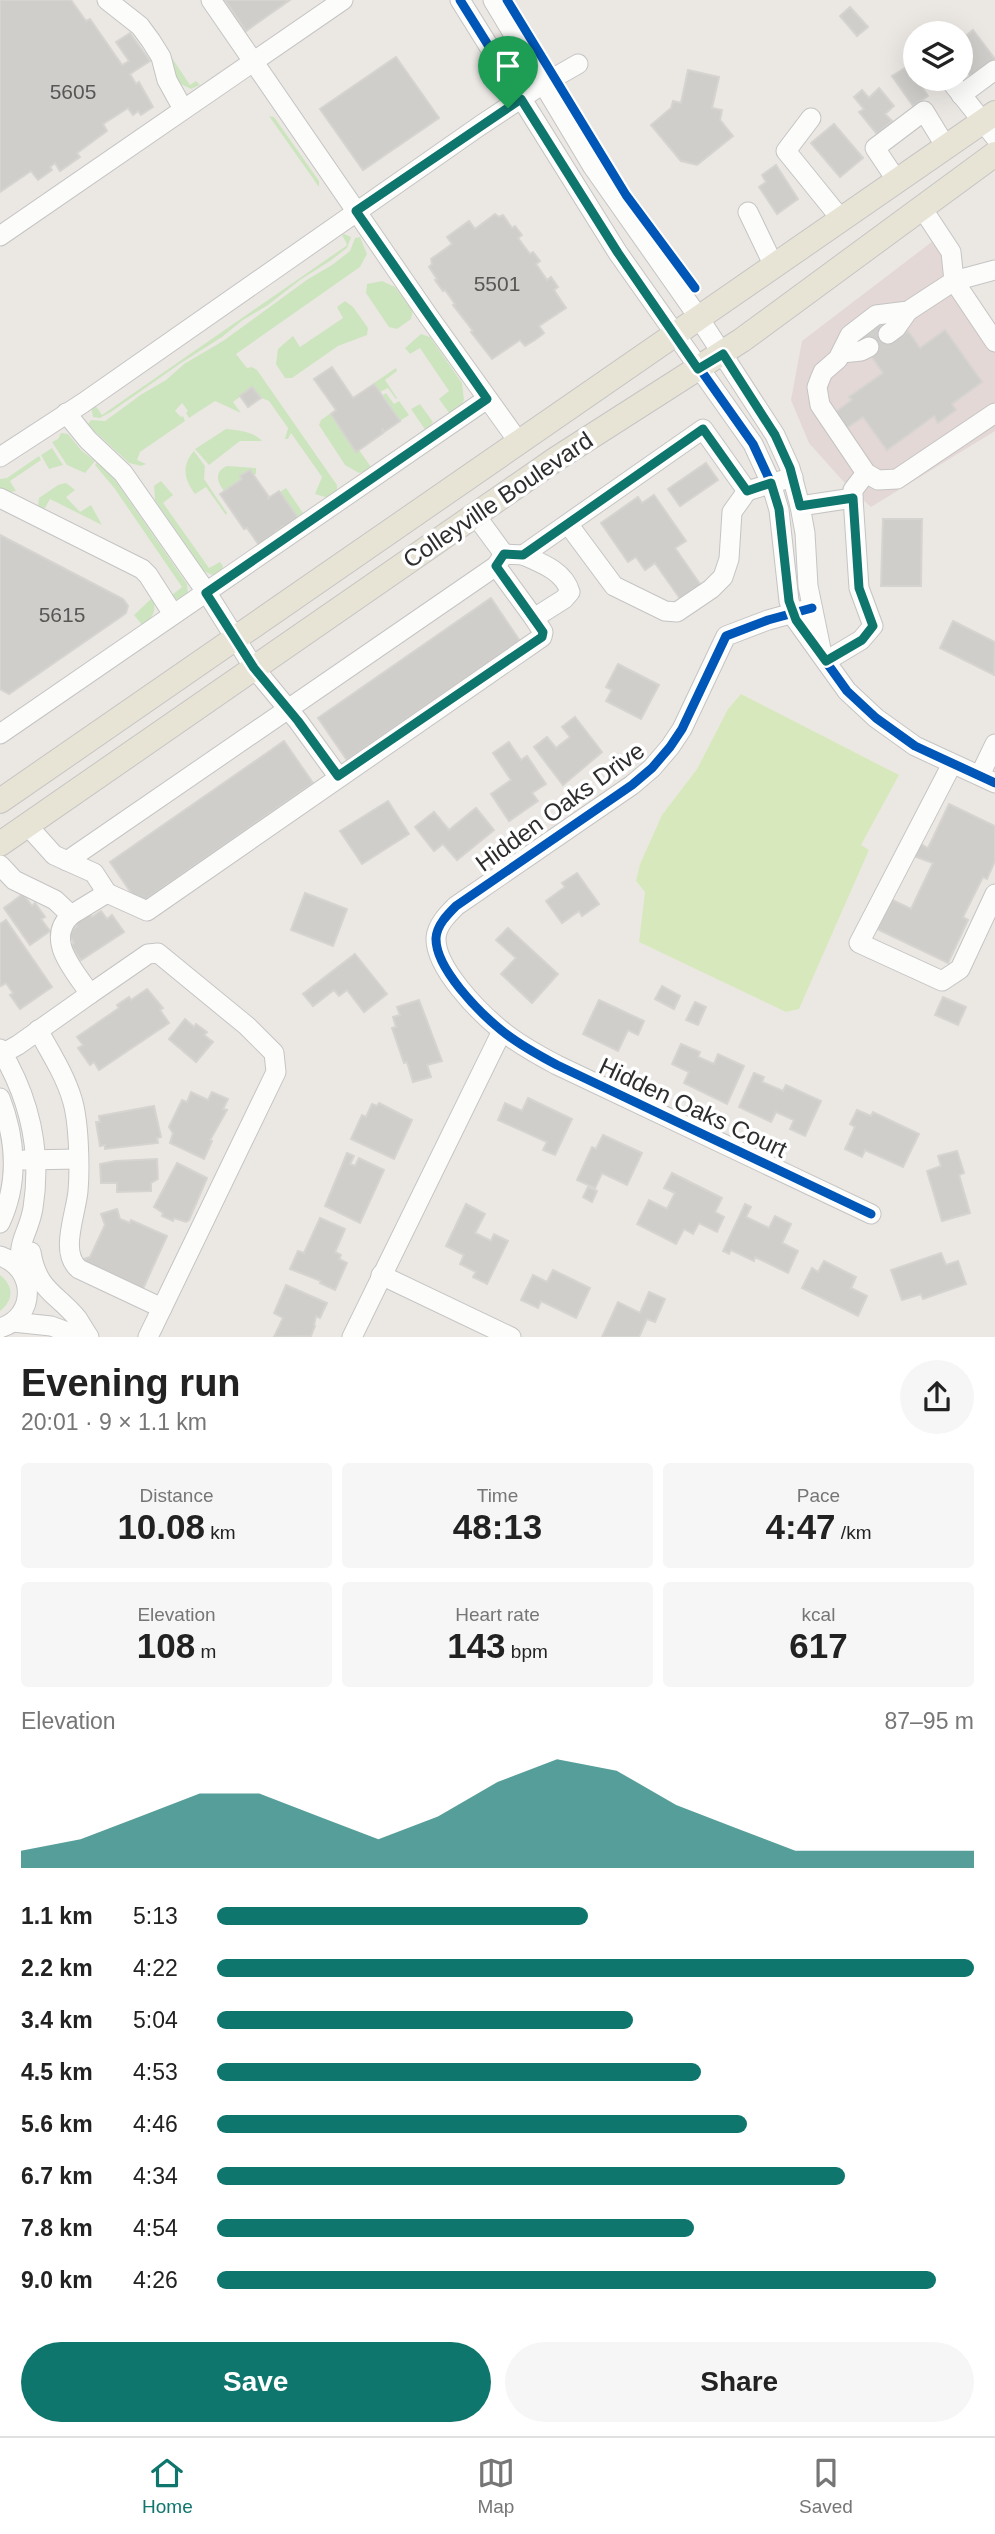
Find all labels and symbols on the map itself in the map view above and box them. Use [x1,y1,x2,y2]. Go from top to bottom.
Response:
pin [478,36,538,108]
house number: 5605 [50,80,96,103]
house number: 5501 [474,272,520,295]
street label: Colleyville Boulevard [398,426,598,573]
house number: 5615 [39,603,85,626]
street label: Hidden Oaks Drive [470,736,649,877]
street label: Hidden Oaks Court [595,1052,792,1163]

